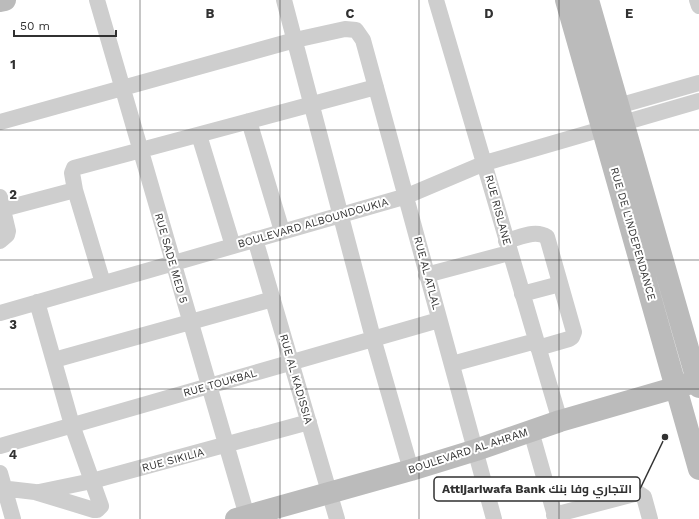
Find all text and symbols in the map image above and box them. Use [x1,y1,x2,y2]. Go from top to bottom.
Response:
text: B [206,6,215,21]
text: C [346,6,355,21]
text: D [484,6,494,21]
text: E [625,6,633,21]
scale bar [14,12,116,38]
text: 50 m [20,19,50,33]
text: 1 [10,57,16,72]
street label: RUE DE L'INDEPENDANCE [608,166,658,302]
street label: RUE RISLANE [482,173,514,247]
text: 2 [9,187,17,202]
street label: BOULEVARD ALBOUNDOUKIA [236,195,390,251]
street label: RUE SADE MED 5 [152,211,190,305]
street label: RUE AL ATLAL [411,235,443,312]
text: 3 [9,317,17,332]
street label: RUE AL KADISSIA [277,333,315,425]
street label: RUE TOUKBAL [182,366,259,400]
street label: BOULEVARD AL AHRAM [406,425,530,477]
street label: RUE SIKILIA [141,445,205,475]
text: 4 [9,447,18,462]
callout: Attijariwafa Bank التجاري وفا بنك [434,477,640,501]
text: Attijariwafa Bank التجاري وفا بنك [442,482,632,499]

